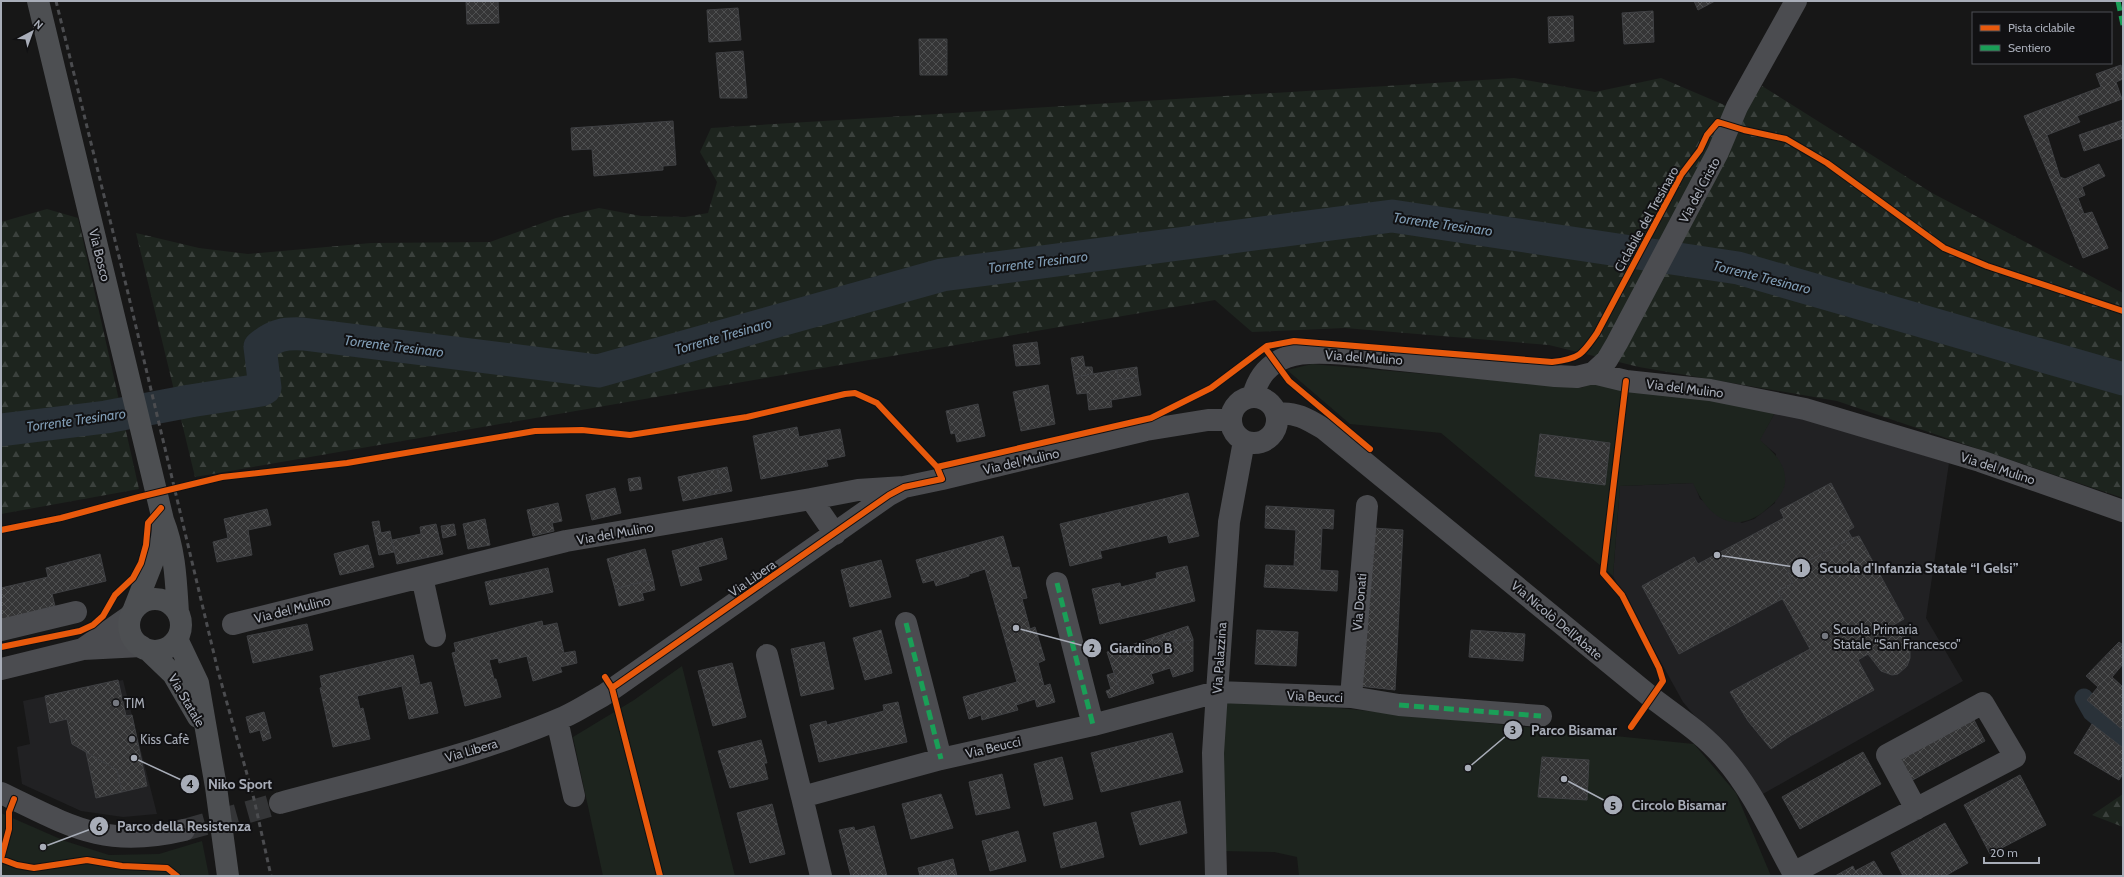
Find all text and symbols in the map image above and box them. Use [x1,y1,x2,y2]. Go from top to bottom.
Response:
north arrow [12,12,52,52]
legend [1972,12,2112,64]
text: N [31,17,46,32]
text: Pista ciclabile [2008,20,2075,35]
text: Sentiero [2008,40,2051,55]
street label: Via del Cristo [1675,154,1723,226]
street label: Ciclabile del Tresinaro [1610,164,1682,274]
water label: Torrente Tresinaro [1392,208,1494,240]
street label: Via Bosco [86,227,114,283]
water label: Torrente Tresinaro [987,247,1089,277]
water label: Torrente Tresinaro [1711,256,1813,298]
water label: Torrente Tresinaro [672,314,774,358]
water label: Torrente Tresinaro [343,331,445,361]
street label: Via del Mulino [1325,346,1403,368]
street label: Via del Mulino [1645,375,1725,401]
water label: Torrente Tresinaro [25,404,127,436]
street label: Via del Mulino [981,444,1061,478]
street label: Via del Mulino [1959,448,2037,488]
street label: Via del Mulino [575,518,655,548]
callout: Scuola d'Infanzia Statale “I Gelsi” [1791,555,2027,581]
street label: Via Libera [725,556,779,600]
text: Scuola d'Infanzia Statale “I Gelsi” [1819,559,2019,577]
text: 1 [1799,560,1803,575]
street label: Via Donati [1349,573,1369,631]
street label: Via Nicolò Dell'Abate [1508,577,1606,663]
street label: Via del Mulino [252,592,332,626]
street label: Via Palazzina [1209,621,1230,694]
place label: Scuola Primaria Statale “San Francesco” [1833,621,1961,652]
marker: Scuola Primaria Statale “San Francesco” [1820,631,1830,641]
callout: Giardino B [1082,635,1181,661]
text: Giardino B [1110,639,1173,657]
text: 2 [1089,640,1095,655]
street label: Via Statale [165,671,209,730]
street label: Via Beucci [1287,687,1343,705]
place label: TIM [124,695,145,711]
marker: TIM [111,698,121,708]
callout: Parco Bisamar [1503,717,1625,743]
text: Parco Bisamar [1531,721,1617,739]
text: 3 [1510,722,1516,737]
place label: Kiss Cafè [140,731,189,747]
street label: Via Beucci [964,733,1022,761]
marker: Kiss Cafè [127,734,137,744]
street label: Via Libera [443,735,500,765]
callout: Niko Sport [180,771,280,797]
text: Niko Sport [208,775,272,793]
text: 4 [186,776,194,791]
callout: Circolo Bisamar [1603,792,1734,818]
text: Circolo Bisamar [1632,796,1727,814]
text: 5 [1610,798,1616,813]
callout: Parco della Resistenza [89,813,259,839]
text: Parco della Resistenza [117,817,251,835]
text: 6 [96,819,103,834]
scale bar [1984,839,2039,865]
text: 20 m [1990,845,2018,860]

